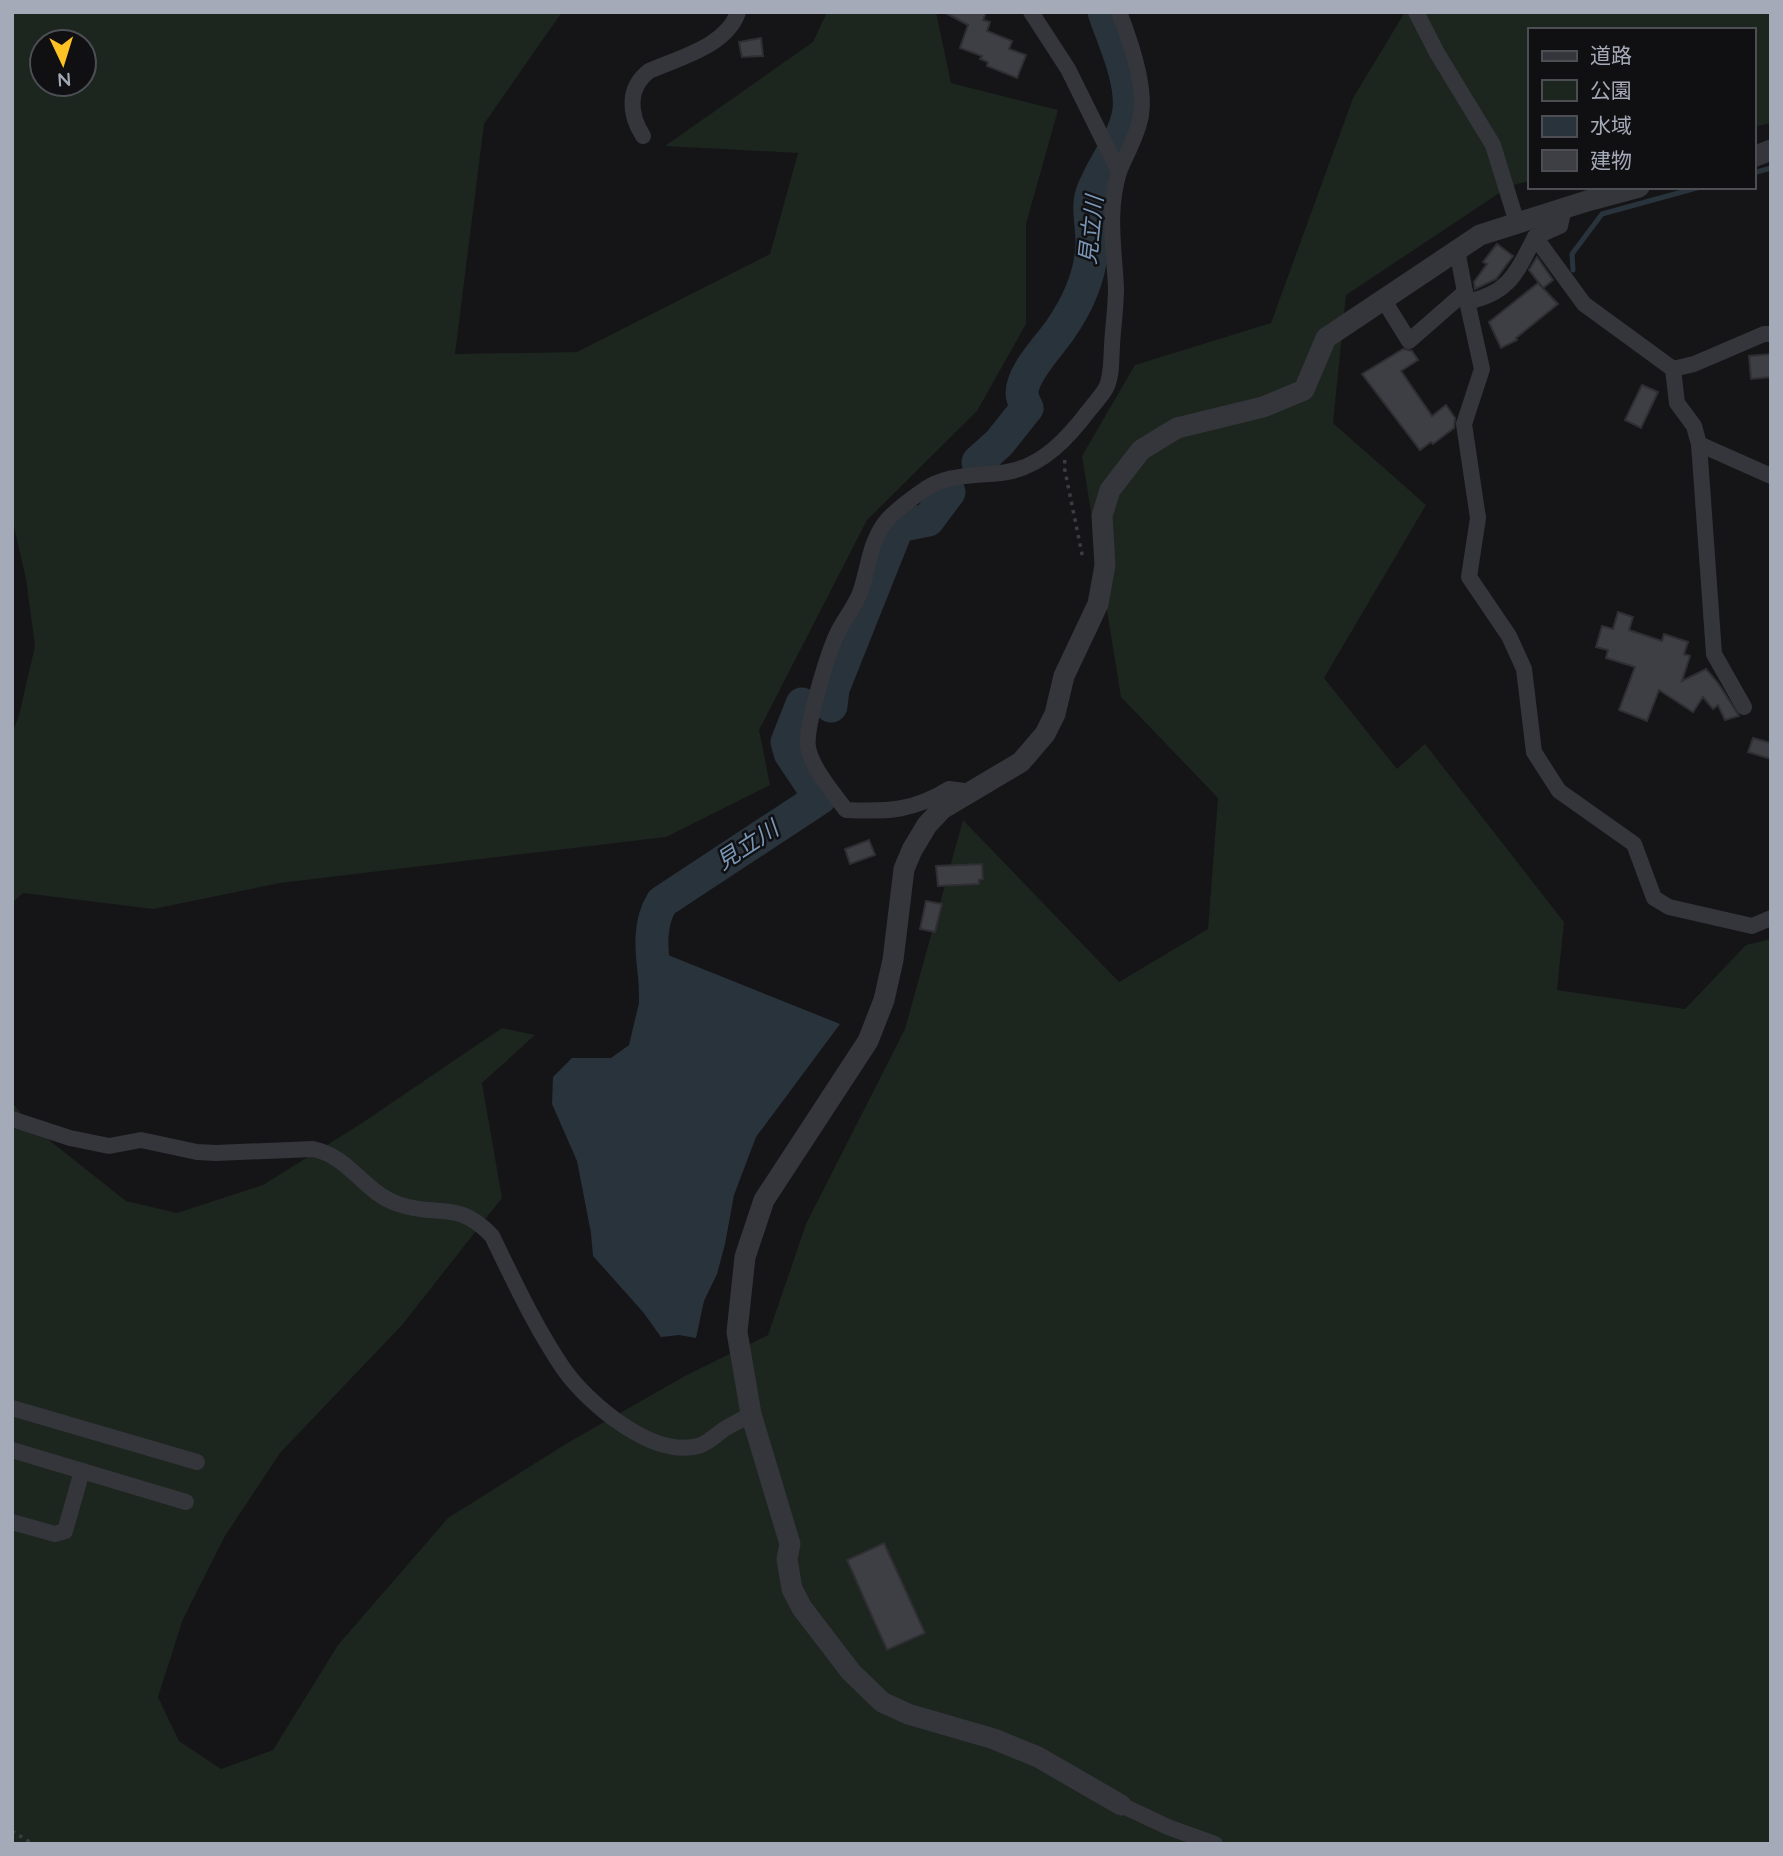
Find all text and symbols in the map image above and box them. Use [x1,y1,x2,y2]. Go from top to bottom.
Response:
north arrow [28,28,98,98]
legend [1528,28,1755,189]
text: 道路 [1590,42,1632,68]
text: N [56,68,72,92]
text: 公園 [1590,77,1632,103]
text: 水域 [1590,112,1632,138]
text: 建物 [1590,147,1632,173]
water label: 見立川 [1072,191,1109,266]
water label: 見立川 [710,812,786,876]

